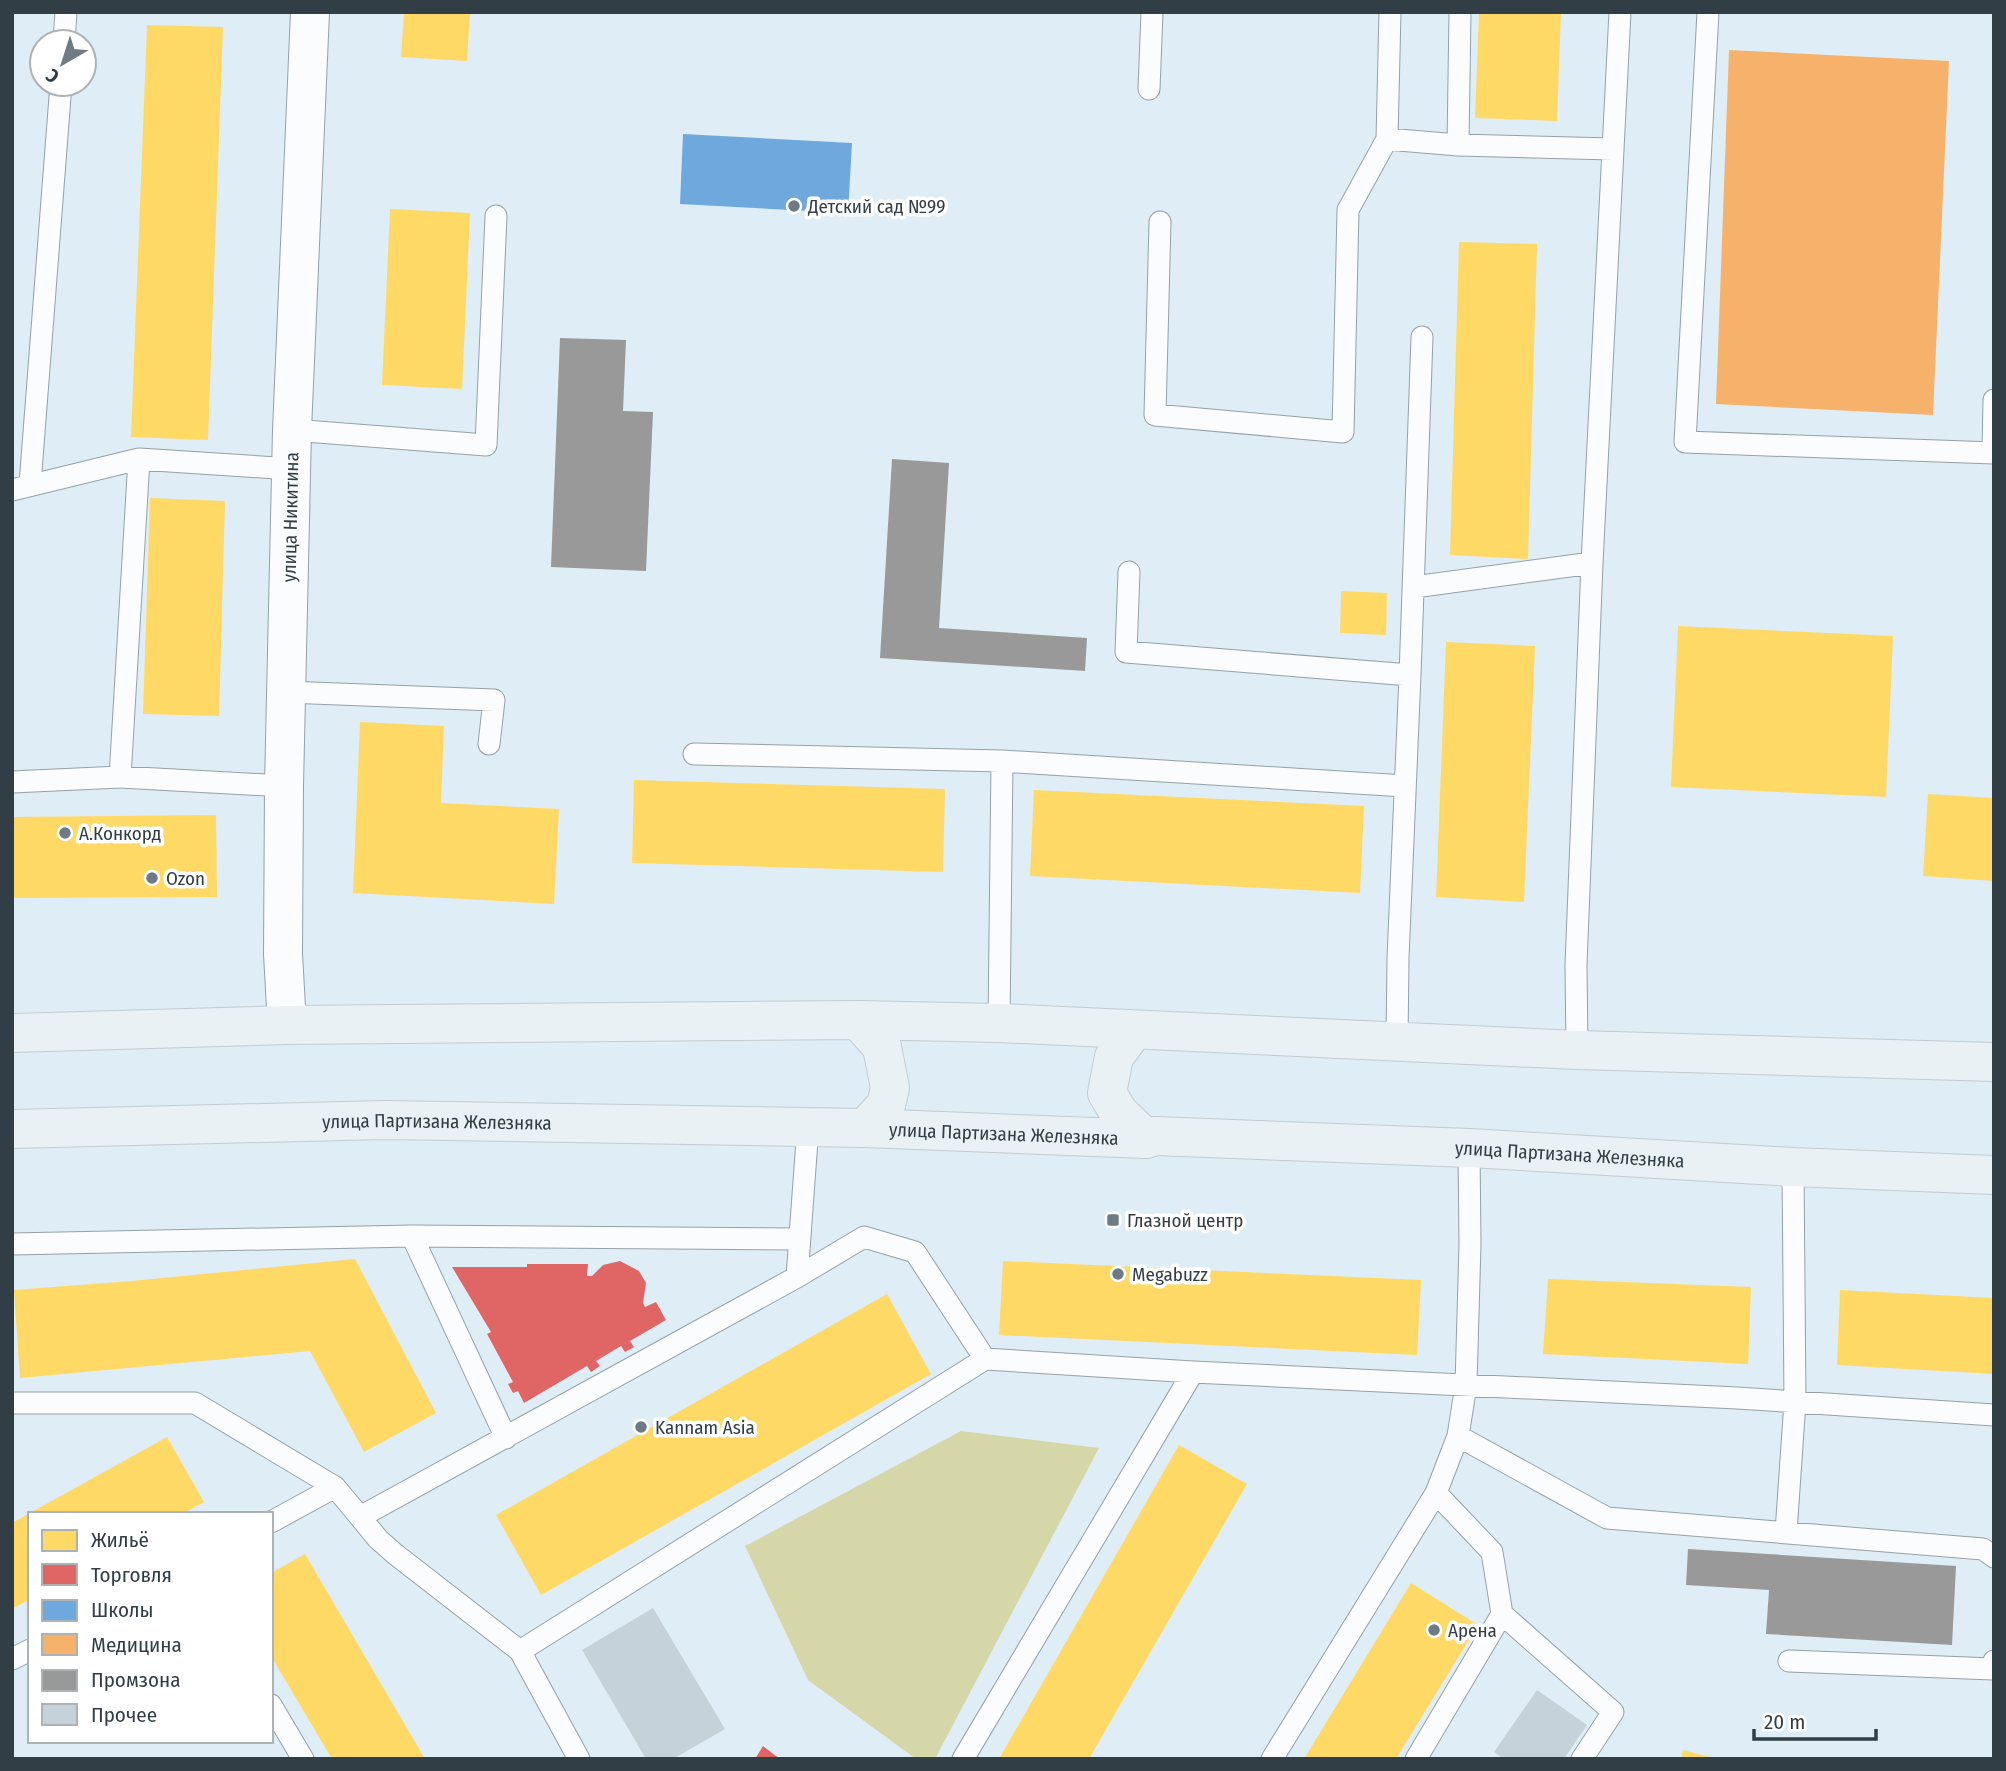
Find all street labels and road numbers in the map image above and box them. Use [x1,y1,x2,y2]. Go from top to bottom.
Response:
street label: улица Никитина [277,452,303,583]
street label: улица Партизана Железняка [322,1108,552,1134]
street label: улица Партизана Железняка [889,1117,1119,1149]
street label: улица Партизана Железняка [1455,1136,1685,1172]

